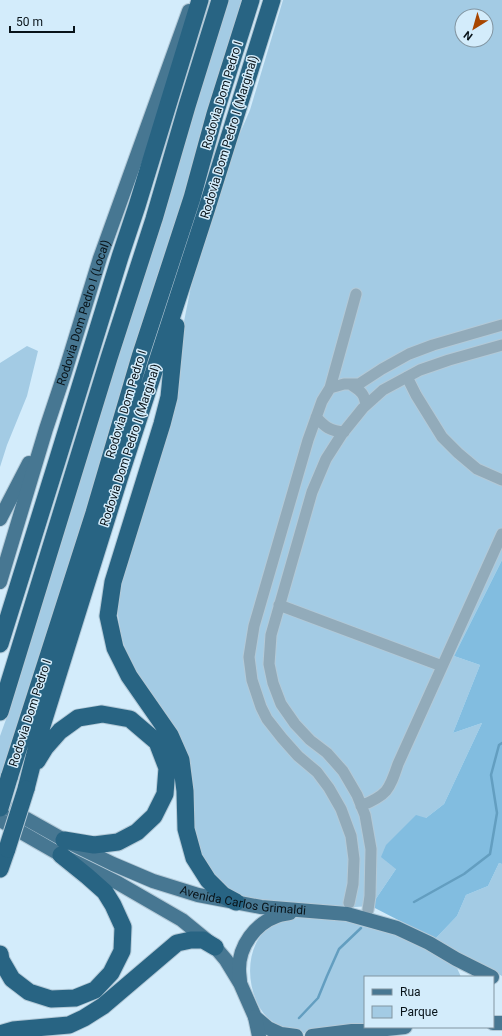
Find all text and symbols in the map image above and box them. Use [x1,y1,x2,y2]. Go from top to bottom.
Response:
scale bar [10,8,74,34]
north arrow [454,8,494,48]
text: 50 m [16,15,43,29]
text: N [461,28,475,43]
street label: Rodovia Dom Pedro I [199,39,245,151]
street label: Rodovia Dom Pedro I (Marginal) [197,54,261,220]
street label: Rodovia Dom Pedro I (Local) [54,238,113,387]
street label: Rodovia Dom Pedro I [103,348,149,460]
street label: Rodovia Dom Pedro I (Marginal) [97,362,163,528]
street label: Rodovia Dom Pedro I [6,658,54,768]
street label: Avenida Carlos Grimaldi [178,883,307,918]
legend [364,976,494,1028]
text: Rua [400,985,421,999]
text: Parque [400,1005,438,1019]

